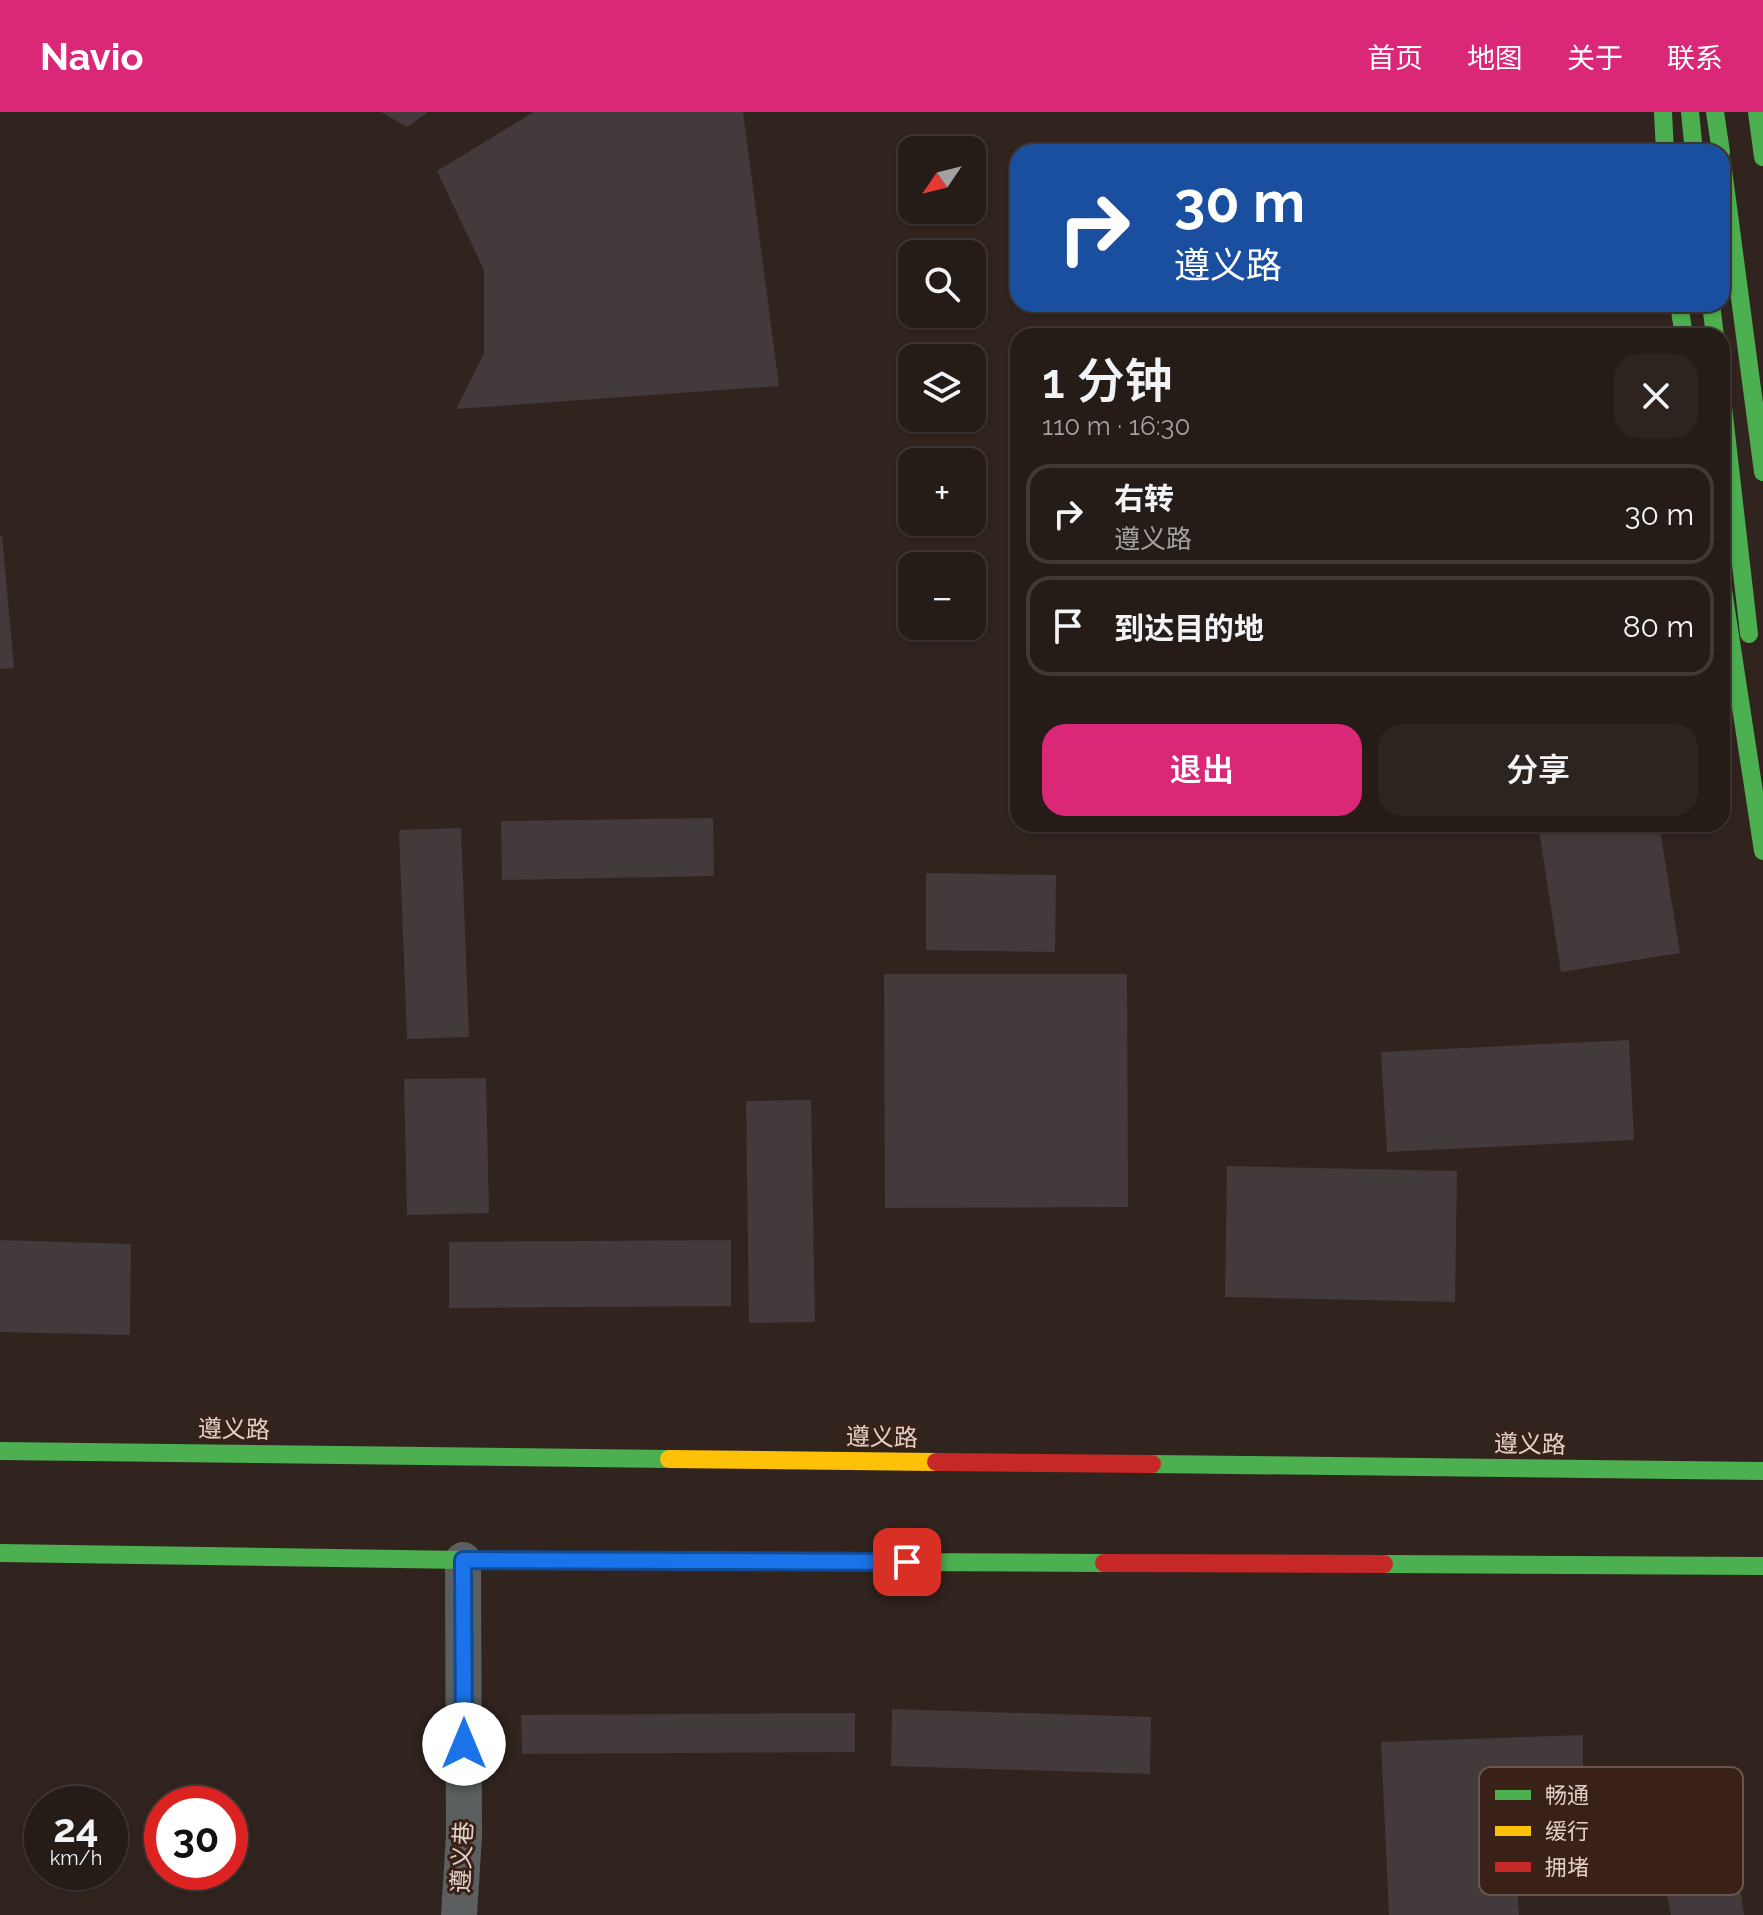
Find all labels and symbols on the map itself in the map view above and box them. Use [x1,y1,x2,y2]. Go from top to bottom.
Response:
north arrow [898,136,986,224]
street label: 遵义路 [198,1414,270,1444]
street label: 遵义路 [846,1422,918,1452]
street label: 遵义路 [1494,1429,1566,1459]
pin [873,1528,941,1596]
position arrow [422,1702,506,1786]
legend [1479,1767,1743,1895]
text: 畅通 [1545,1782,1589,1808]
speed limit sign: 30 [144,1786,248,1890]
text: 缓行 [1545,1818,1589,1844]
street label: 遵义巷 [446,1820,478,1894]
text: 拥堵 [1545,1854,1589,1880]

